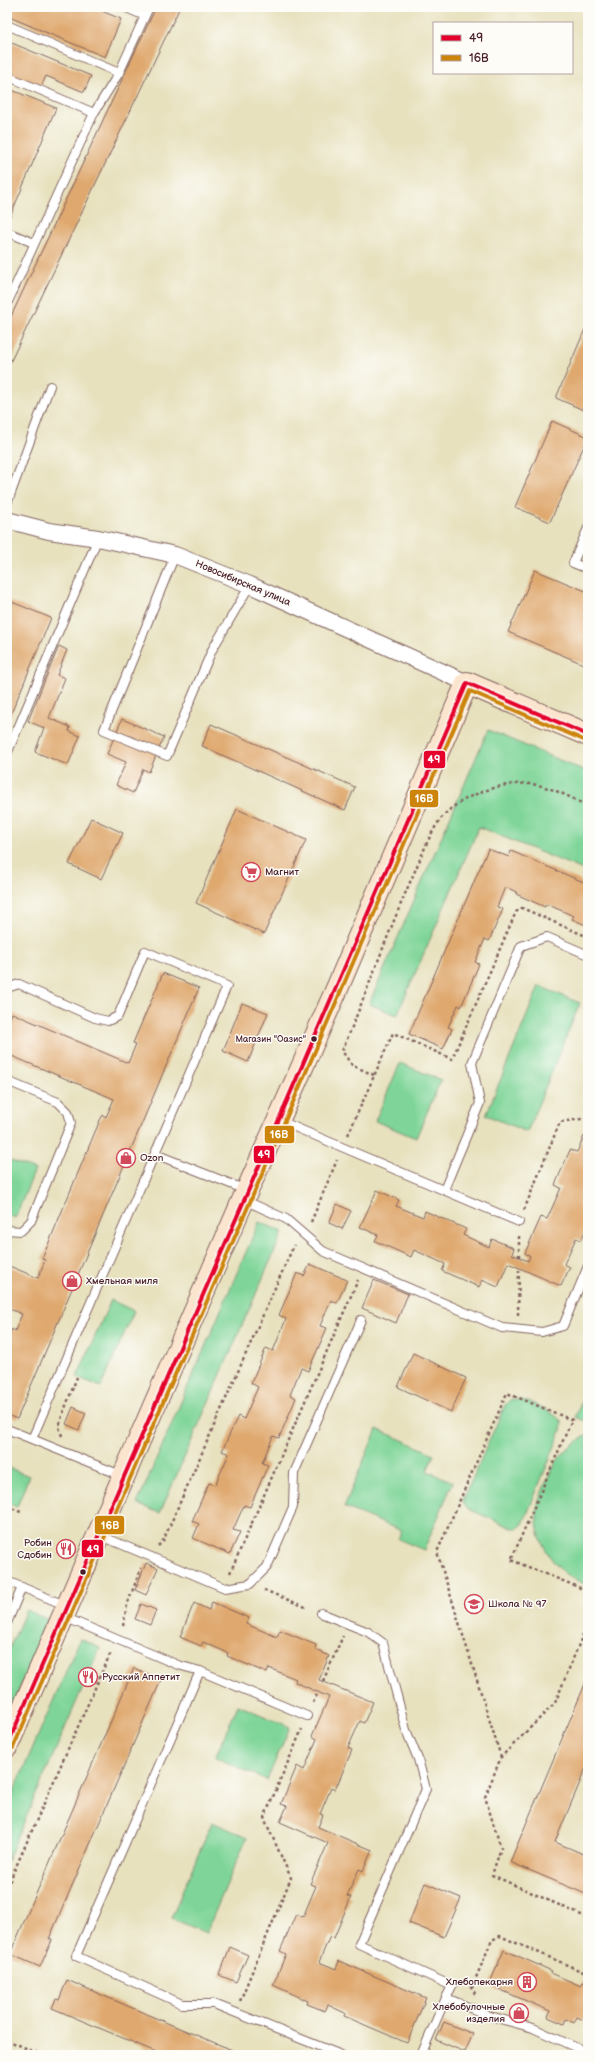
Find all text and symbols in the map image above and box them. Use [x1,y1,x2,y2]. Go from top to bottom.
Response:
legend [433,22,573,74]
text: 49 [469,31,483,46]
text: 16В [469,51,489,66]
street label: Новосибирская улица [194,558,292,609]
line badge: 49 [423,750,446,769]
text: 49 [428,753,440,766]
line badge: 16В [409,789,439,808]
text: 16В [415,792,433,805]
supermarket icon: Магнит [240,861,262,883]
place label: Магнит [265,866,299,878]
place label: Магазин "Оазис" [235,1034,306,1045]
marker: Магазин "Оазис" [309,1034,319,1044]
line badge: 16В [264,1125,295,1144]
text: 16В [270,1128,288,1141]
line badge: 49 [253,1145,275,1164]
shop icon: Ozon [115,1147,137,1169]
text: 49 [258,1148,270,1161]
place label: Ozon [140,1152,164,1164]
shop icon: Хмельная миля [61,1270,83,1292]
place label: Хмельная миля [86,1275,159,1287]
line badge: 16В [94,1515,125,1535]
text: 16В [101,1519,119,1532]
place label: Робин Сдобин [17,1537,52,1561]
restaurant icon: Робин Сдобин [55,1538,77,1560]
line badge: 49 [81,1539,104,1558]
text: 49 [87,1543,99,1556]
unlabelled marker [78,1567,88,1577]
school or university icon: Школа № 97 [463,1593,485,1615]
place label: Школа № 97 [488,1598,546,1610]
restaurant icon: Русский Аппетит [77,1666,99,1688]
place label: Русский Аппетит [102,1671,180,1683]
building icon: Хлебопекарня [516,1971,538,1993]
place label: Хлебопекарня [446,1976,513,1988]
place label: Хлебобулочные изделия [432,2001,505,2025]
shop icon: Хлебобулочные изделия [508,2002,530,2024]

